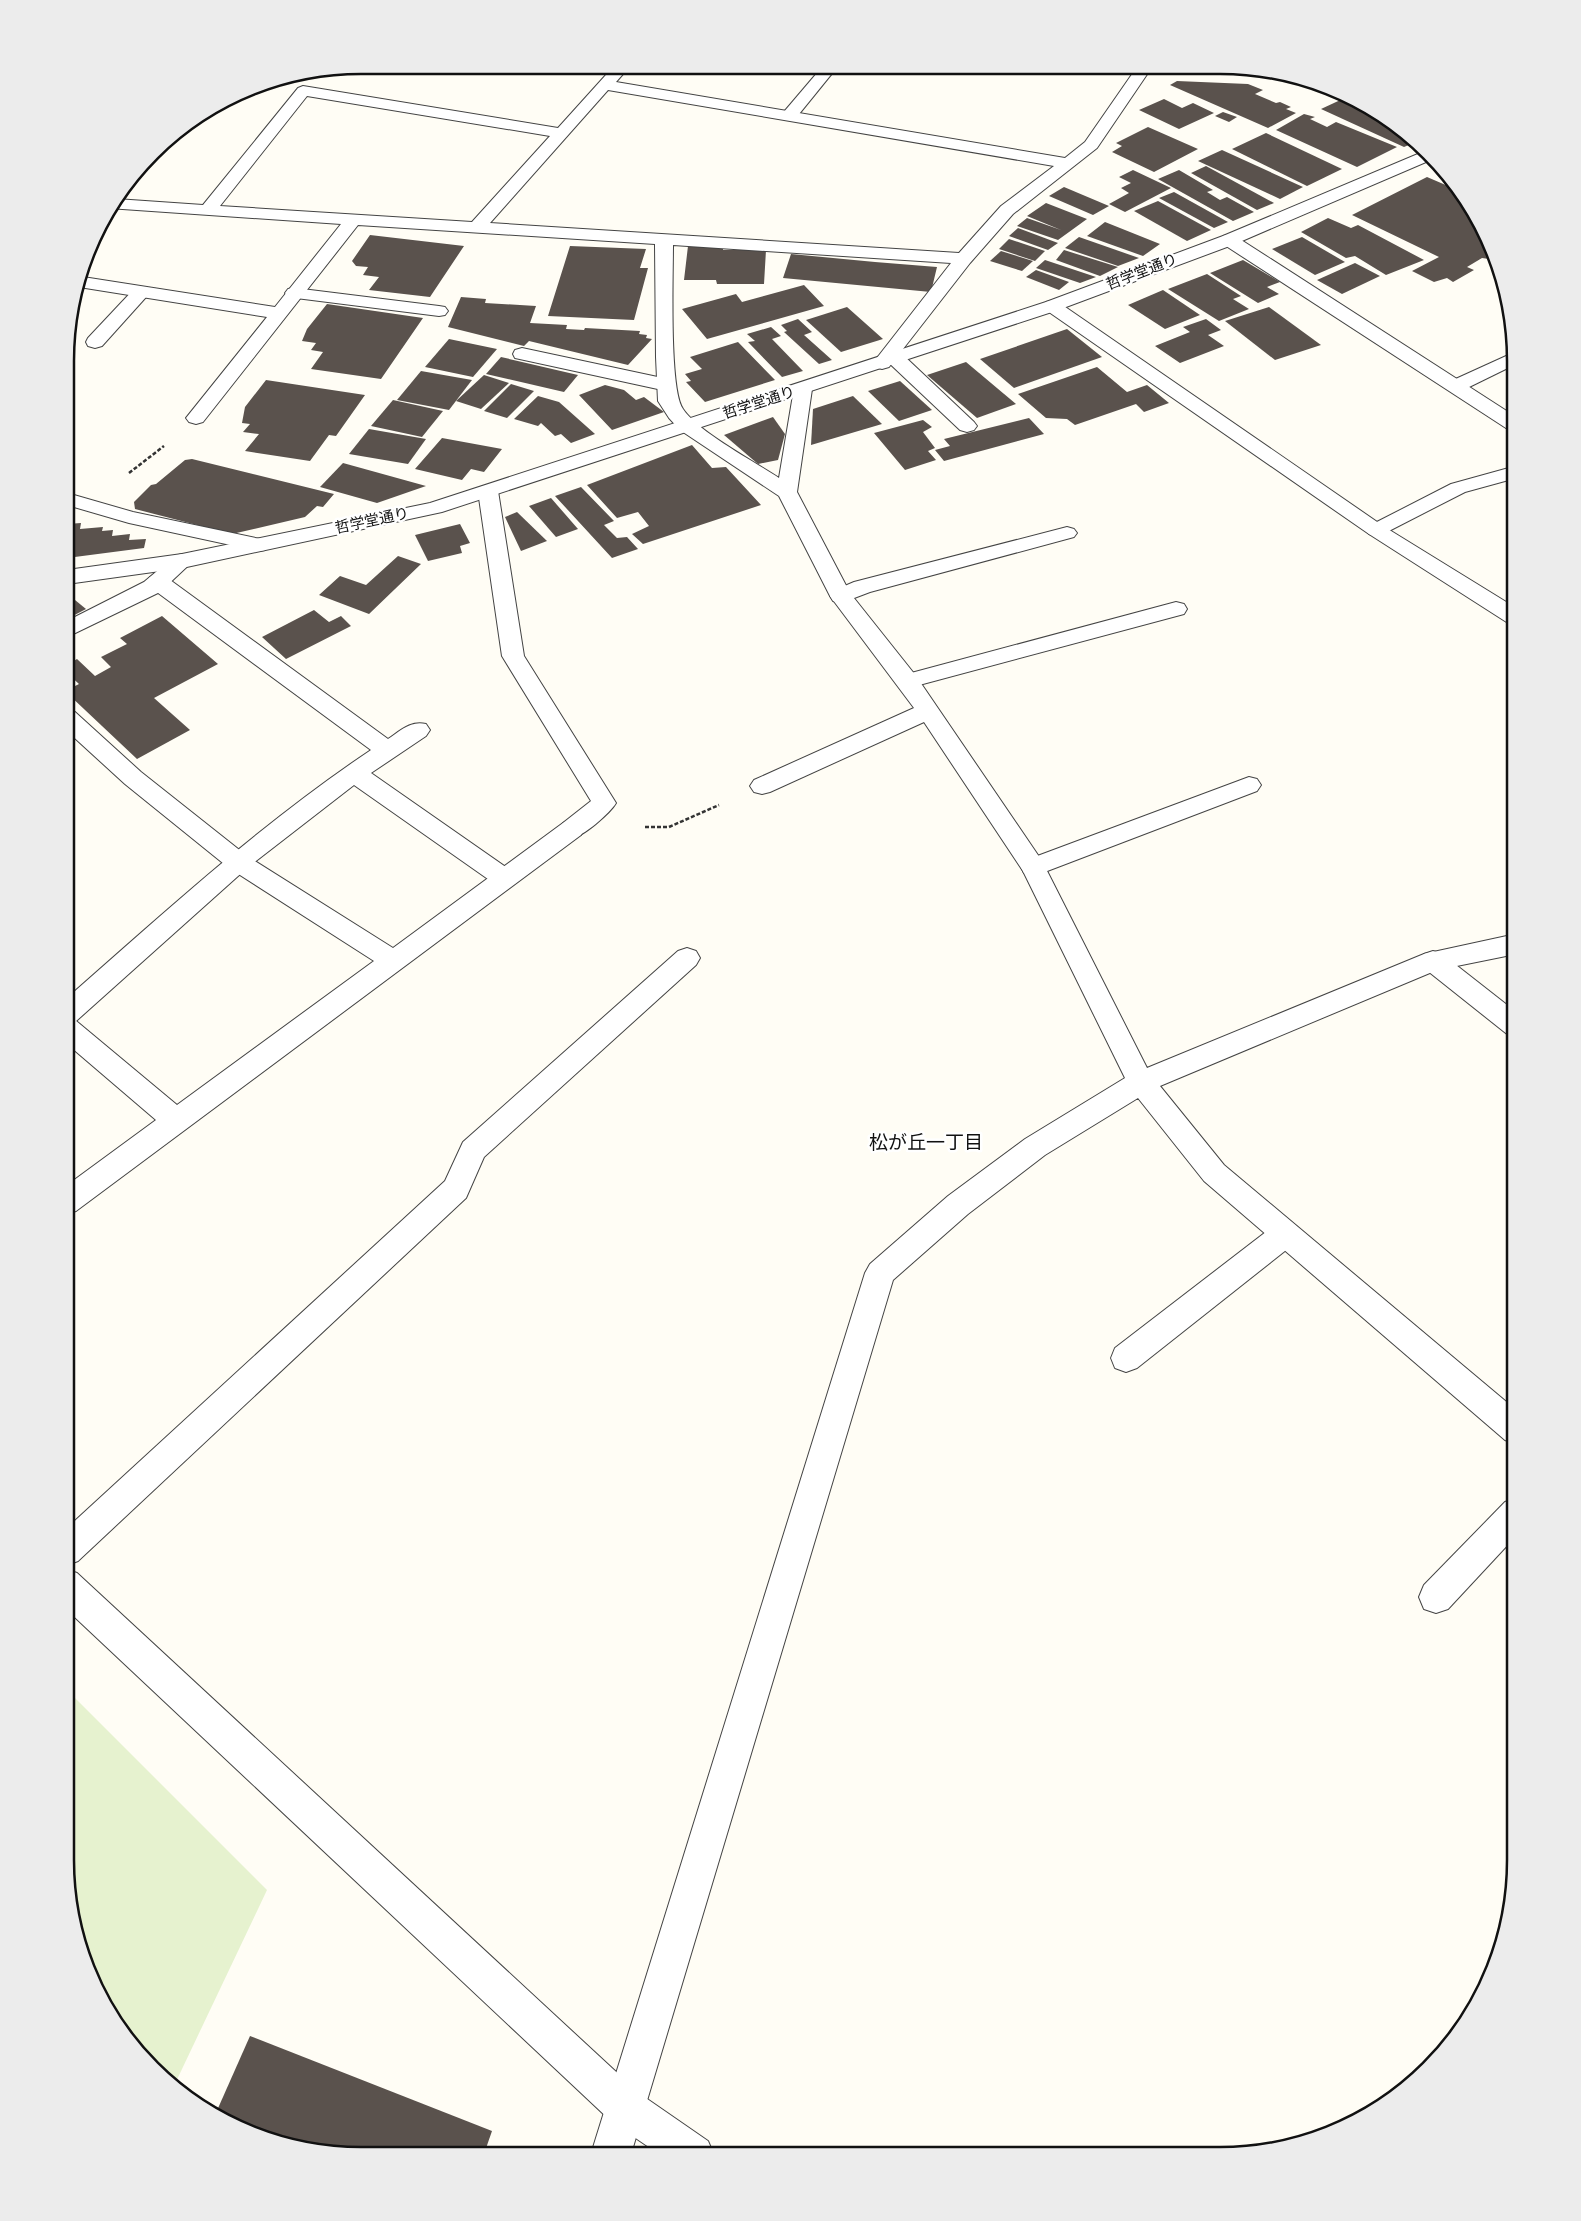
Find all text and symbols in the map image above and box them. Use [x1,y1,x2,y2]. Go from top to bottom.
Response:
street label: 哲学堂通り [1103,248,1181,296]
street label: 哲学堂通り [720,380,798,426]
street label: 哲学堂通り [333,502,411,540]
district label: 松が丘一丁目 [869,1129,983,1158]

